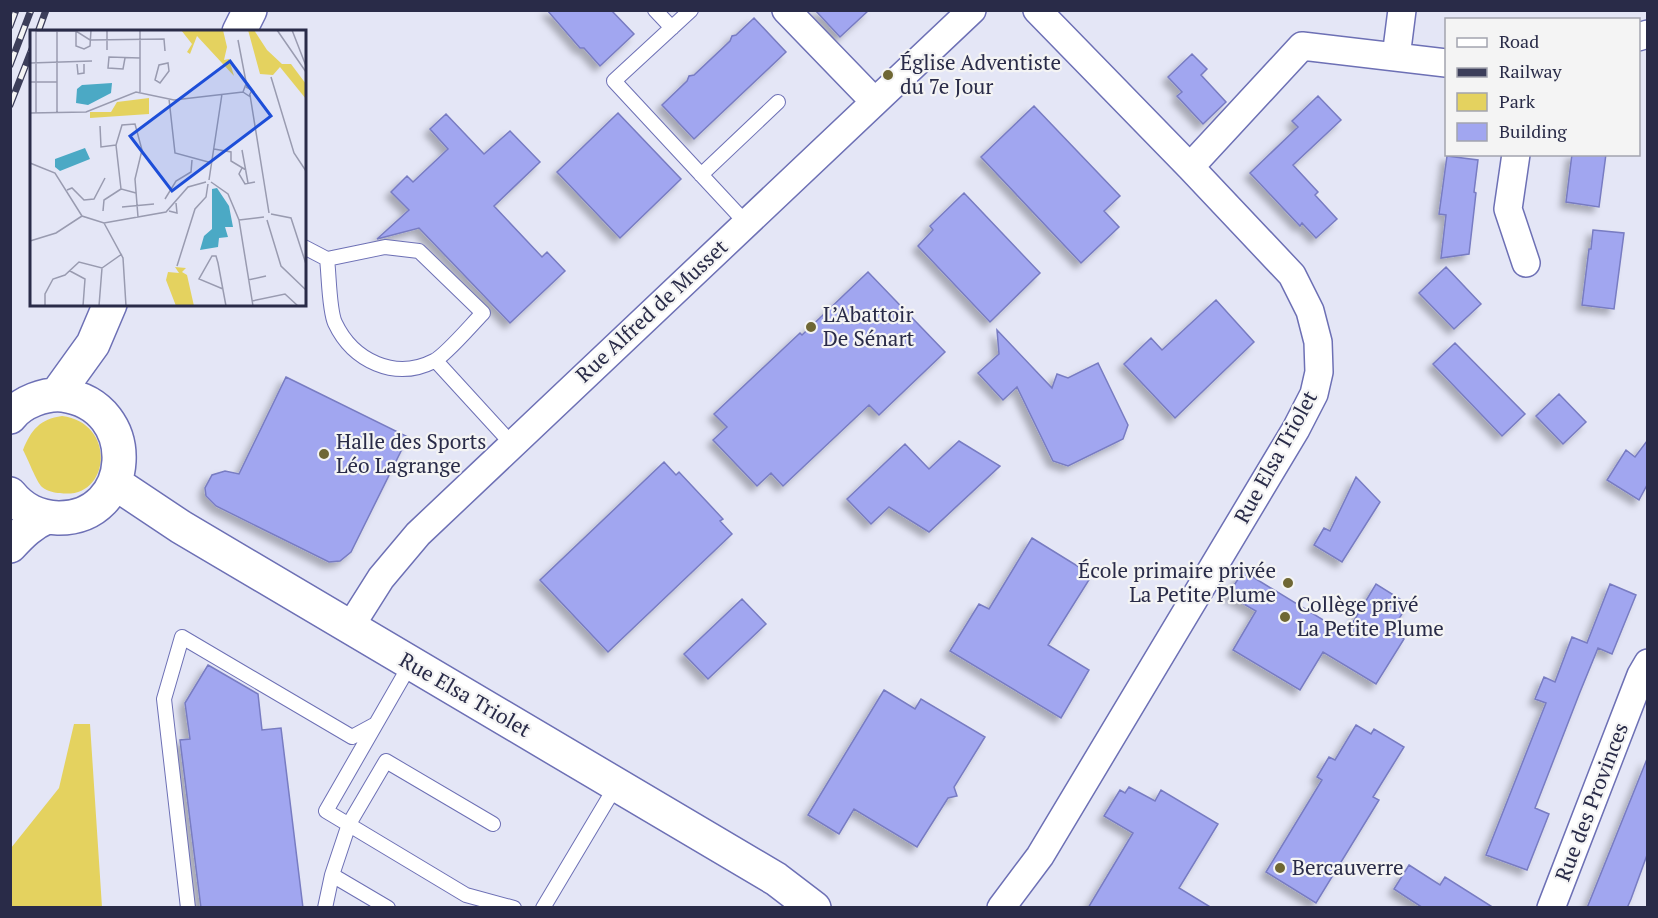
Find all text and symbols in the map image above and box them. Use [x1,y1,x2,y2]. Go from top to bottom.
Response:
legend [1445,18,1640,156]
text: Road [1499,29,1539,53]
inset map [30,30,306,306]
place label: Église Adventiste du 7e Jour [900,48,1061,100]
text: Railway [1499,59,1563,83]
marker: Église Adventiste du 7e Jour [881,68,895,82]
text: Park [1499,89,1536,113]
text: Building [1499,119,1567,143]
street label: Rue Alfred de Musset [569,232,733,388]
place label: L’Abattoir De Sénart [823,300,914,352]
marker: L’Abattoir De Sénart [804,320,818,334]
street label: Rue Elsa Triolet [1227,385,1323,528]
place label: Halle des Sports Léo Lagrange [336,427,486,479]
marker: Halle des Sports Léo Lagrange [317,447,331,461]
place label: École primaire privée La Petite Plume [1078,556,1276,608]
marker: École primaire privée La Petite Plume [1281,576,1295,590]
place label: Collège privé La Petite Plume [1297,590,1444,642]
marker: Collège privé La Petite Plume [1278,610,1292,624]
street label: Rue Elsa Triolet [395,645,537,743]
street label: Rue des Provinces [1548,718,1634,885]
place label: Bercauverre [1292,853,1404,881]
marker: Bercauverre [1273,861,1287,875]

